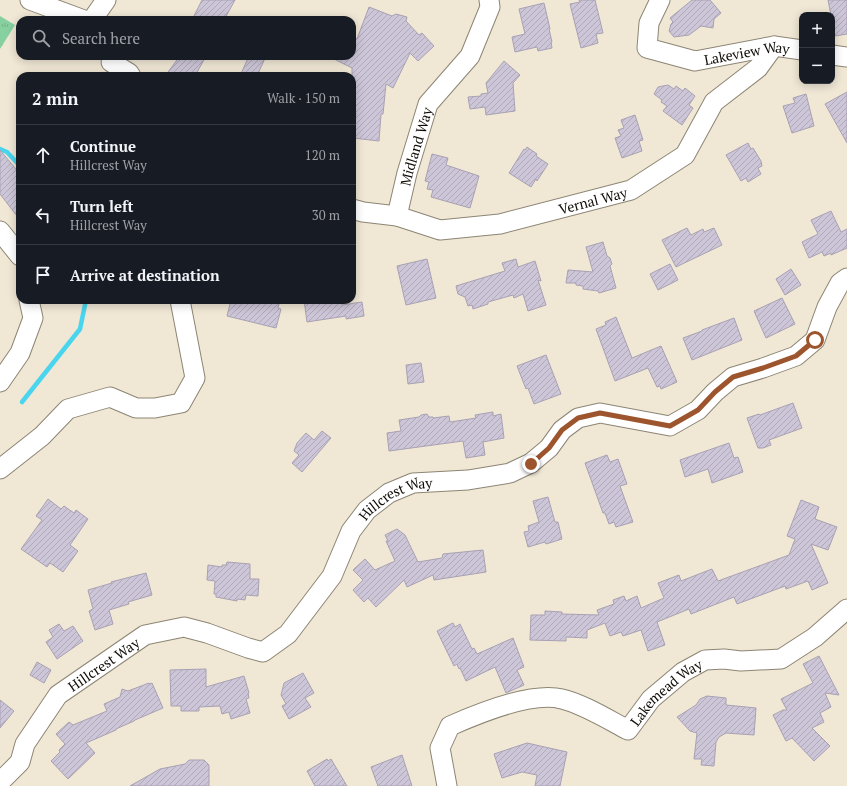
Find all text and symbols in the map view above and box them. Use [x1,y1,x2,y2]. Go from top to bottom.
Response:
map controls [799,12,835,84]
button: + [799,12,835,48]
search box [16,16,356,60]
icon: search [30,27,52,49]
text: Search here [62,28,140,48]
street label: Lakeview Way [702,36,792,69]
button: − [799,48,835,84]
text: 2 min [32,87,79,110]
text: Walk · 150 m [267,89,340,107]
street label: Midland Way [395,104,436,188]
text: Continue [70,136,136,156]
icon: ahead [32,144,54,166]
text: 120 m [305,146,340,164]
text: Hillcrest Way [70,156,147,174]
street label: Vernal Way [556,182,630,218]
text: Turn left [70,196,134,216]
icon: left [32,204,54,226]
text: 30 m [312,206,340,224]
text: Hillcrest Way [70,216,147,234]
icon: arrive [32,264,54,286]
text: Arrive at destination [70,265,220,285]
route start [806,331,824,349]
route end [522,455,540,473]
street label: Hillcrest Way [354,472,434,524]
street label: Hillcrest Way [64,632,143,695]
street label: Lakemead Way [625,654,706,729]

